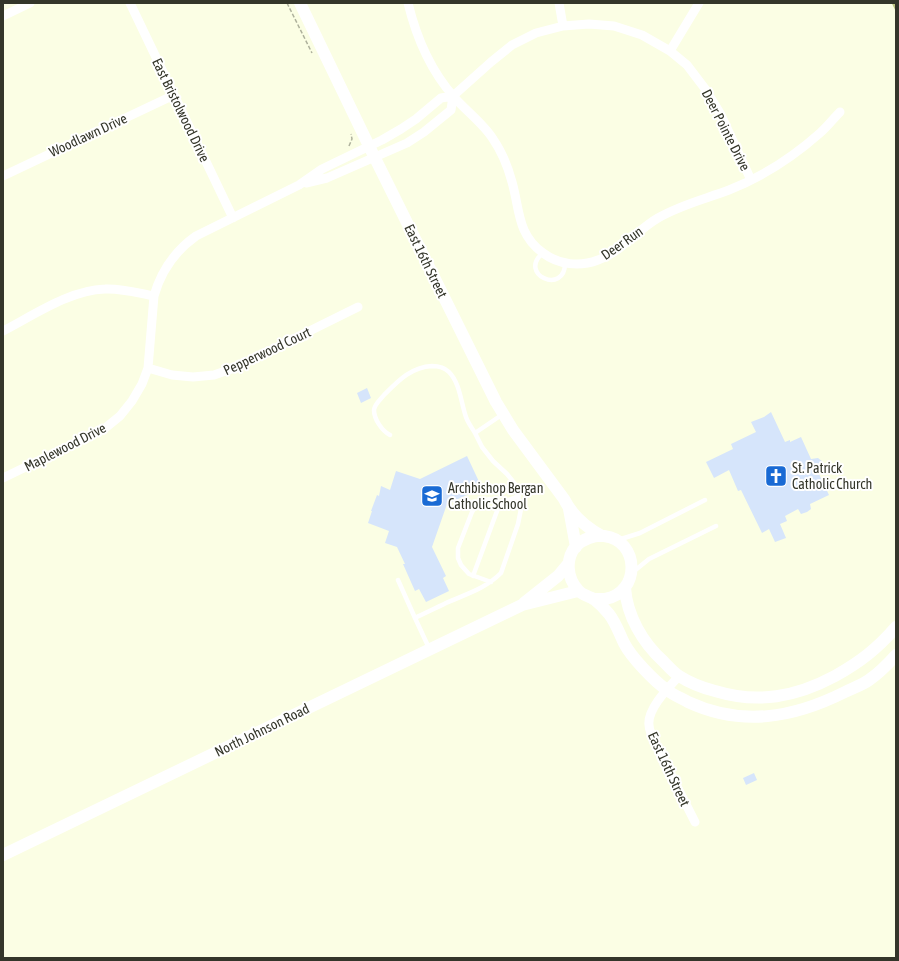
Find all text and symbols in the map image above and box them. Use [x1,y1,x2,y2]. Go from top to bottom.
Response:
street label: East Bristolwood Drive [149,56,213,164]
street label: Deer Pointe Drive [699,87,753,173]
street label: Woodlawn Drive [47,110,129,160]
street label: East 16th Street [401,222,451,300]
street label: Deer Run [598,223,646,263]
street label: Pepperwood Court [221,324,313,378]
street label: Maplewood Drive [22,420,108,474]
place label: St. Patrick Catholic Church [792,460,872,492]
church icon: St. Patrick Catholic Church [763,463,789,489]
place label: Archbishop Bergan Catholic School [448,480,543,512]
school or university icon: Archbishop Bergan Catholic School [419,483,445,509]
street label: North Johnson Road [212,700,312,760]
street label: East 16th Street [645,729,693,809]

